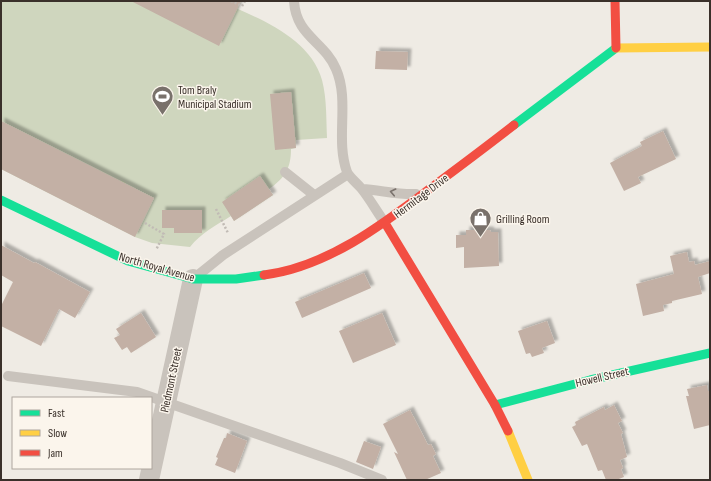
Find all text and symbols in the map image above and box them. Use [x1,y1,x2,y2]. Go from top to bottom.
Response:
place label: Tom Braly Municipal Stadium [178,83,252,112]
sports icon: Tom Braly Municipal Stadium [150,84,176,117]
street label: Hermitage Drive [391,171,452,222]
one-way arrow [390,189,396,197]
shop icon: Grilling Room [468,206,494,239]
place label: Grilling Room [496,212,550,227]
street label: North Royal Avenue [117,249,197,286]
street label: Piedmont Street [157,346,186,414]
street label: Howell Street [574,364,631,391]
legend [12,397,152,469]
text: Fast [48,406,65,421]
text: Slow [48,426,67,441]
text: Jam [47,446,63,461]

